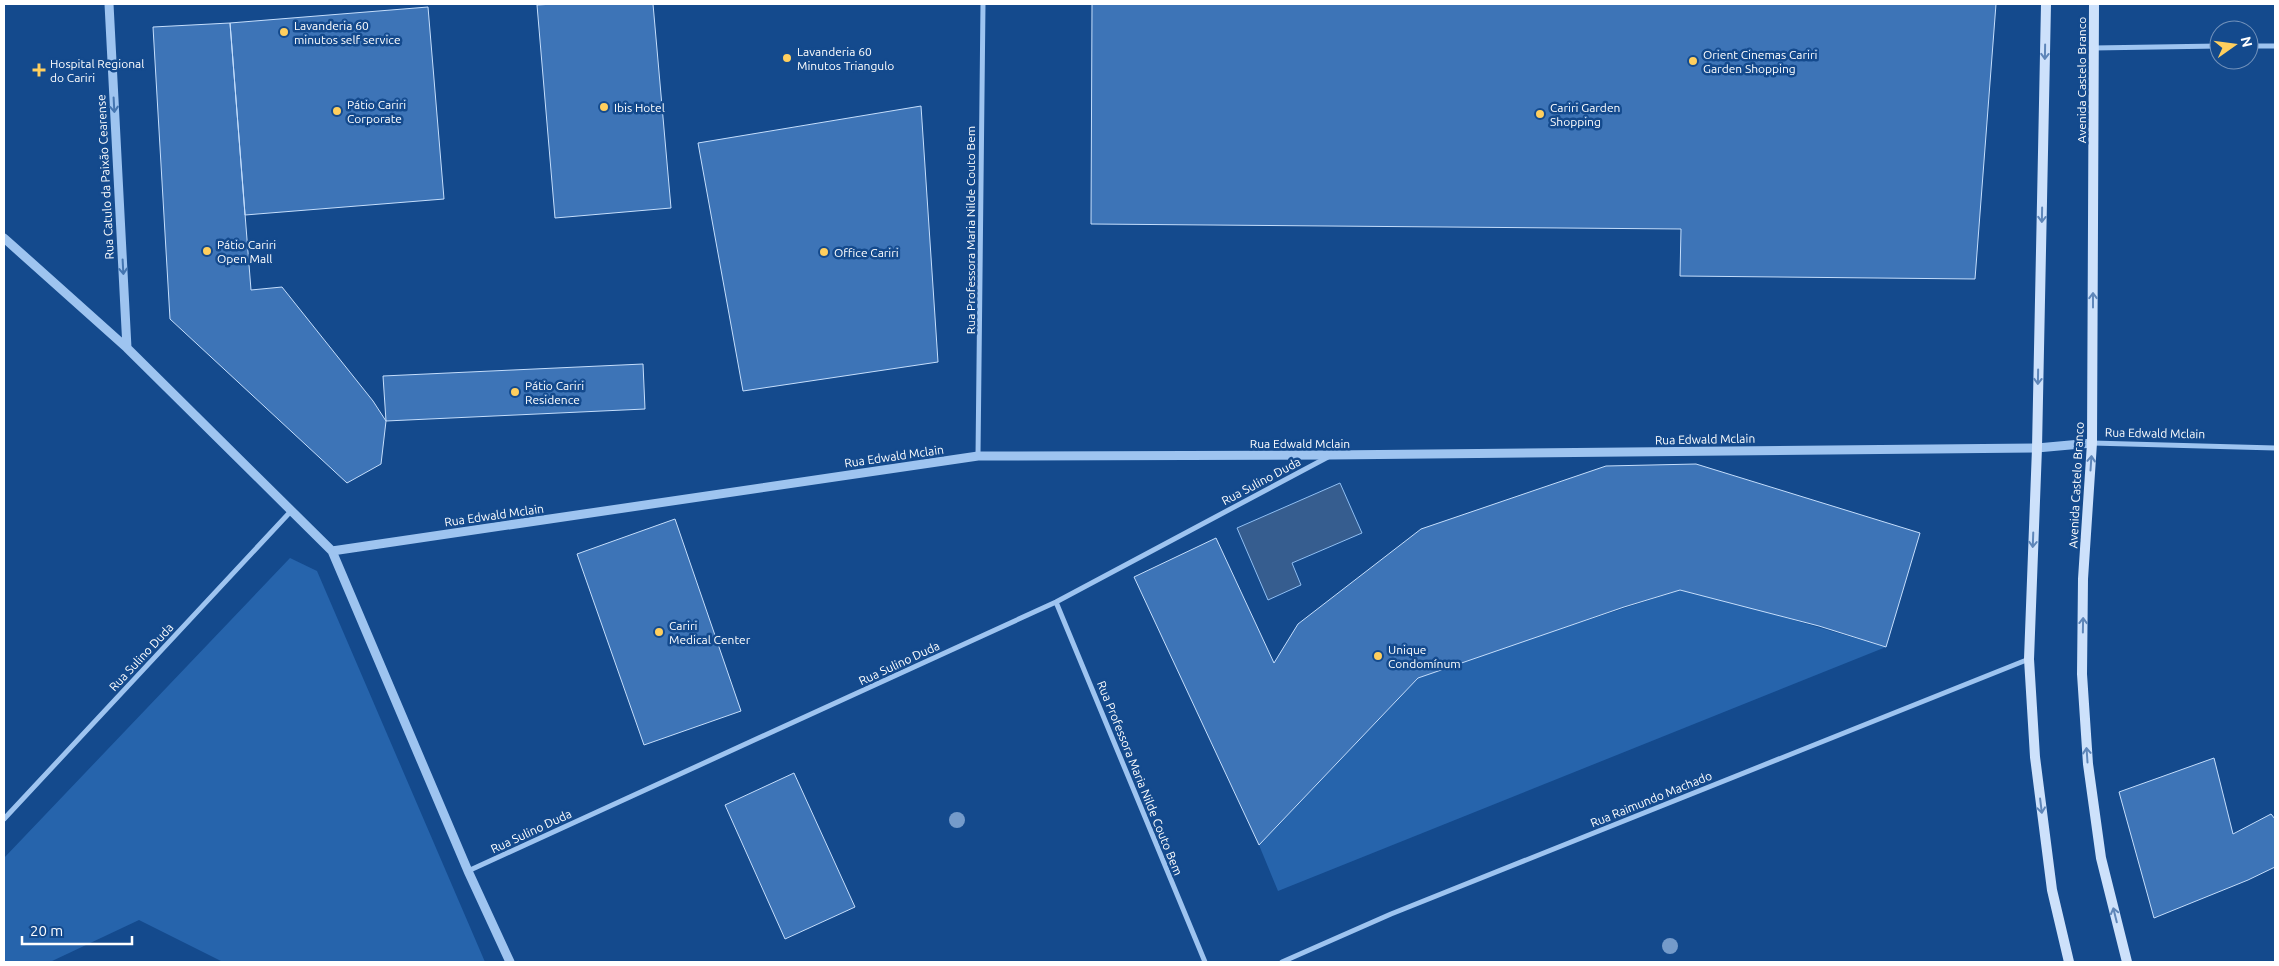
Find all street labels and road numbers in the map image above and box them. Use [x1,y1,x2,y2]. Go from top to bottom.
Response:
street label: Avenida Castelo Branco [2075,17,2088,143]
street label: Rua Catulo da Paixão Cearense [94,94,116,260]
street label: Rua Professora Maria Nilde Couto Bem [964,126,977,334]
street label: Avenida Castelo Branco [2066,421,2086,549]
street label: Rua Edwald Mclain [2105,426,2205,440]
street label: Rua Edwald Mclain [1655,432,1755,446]
street label: Rua Edwald Mclain [1250,437,1350,450]
street label: Rua Edwald Mclain [843,443,945,469]
street label: Rua Sulino Duda [1219,455,1303,507]
street label: Rua Edwald Mclain [443,502,545,528]
street label: Rua Sulino Duda [106,621,176,693]
street label: Rua Sulino Duda [857,639,941,687]
street label: Rua Professora Maria Nilde Couto Bem [1095,679,1185,877]
street label: Rua Raimundo Machado [1588,769,1714,829]
street label: Rua Sulino Duda [489,807,573,855]

